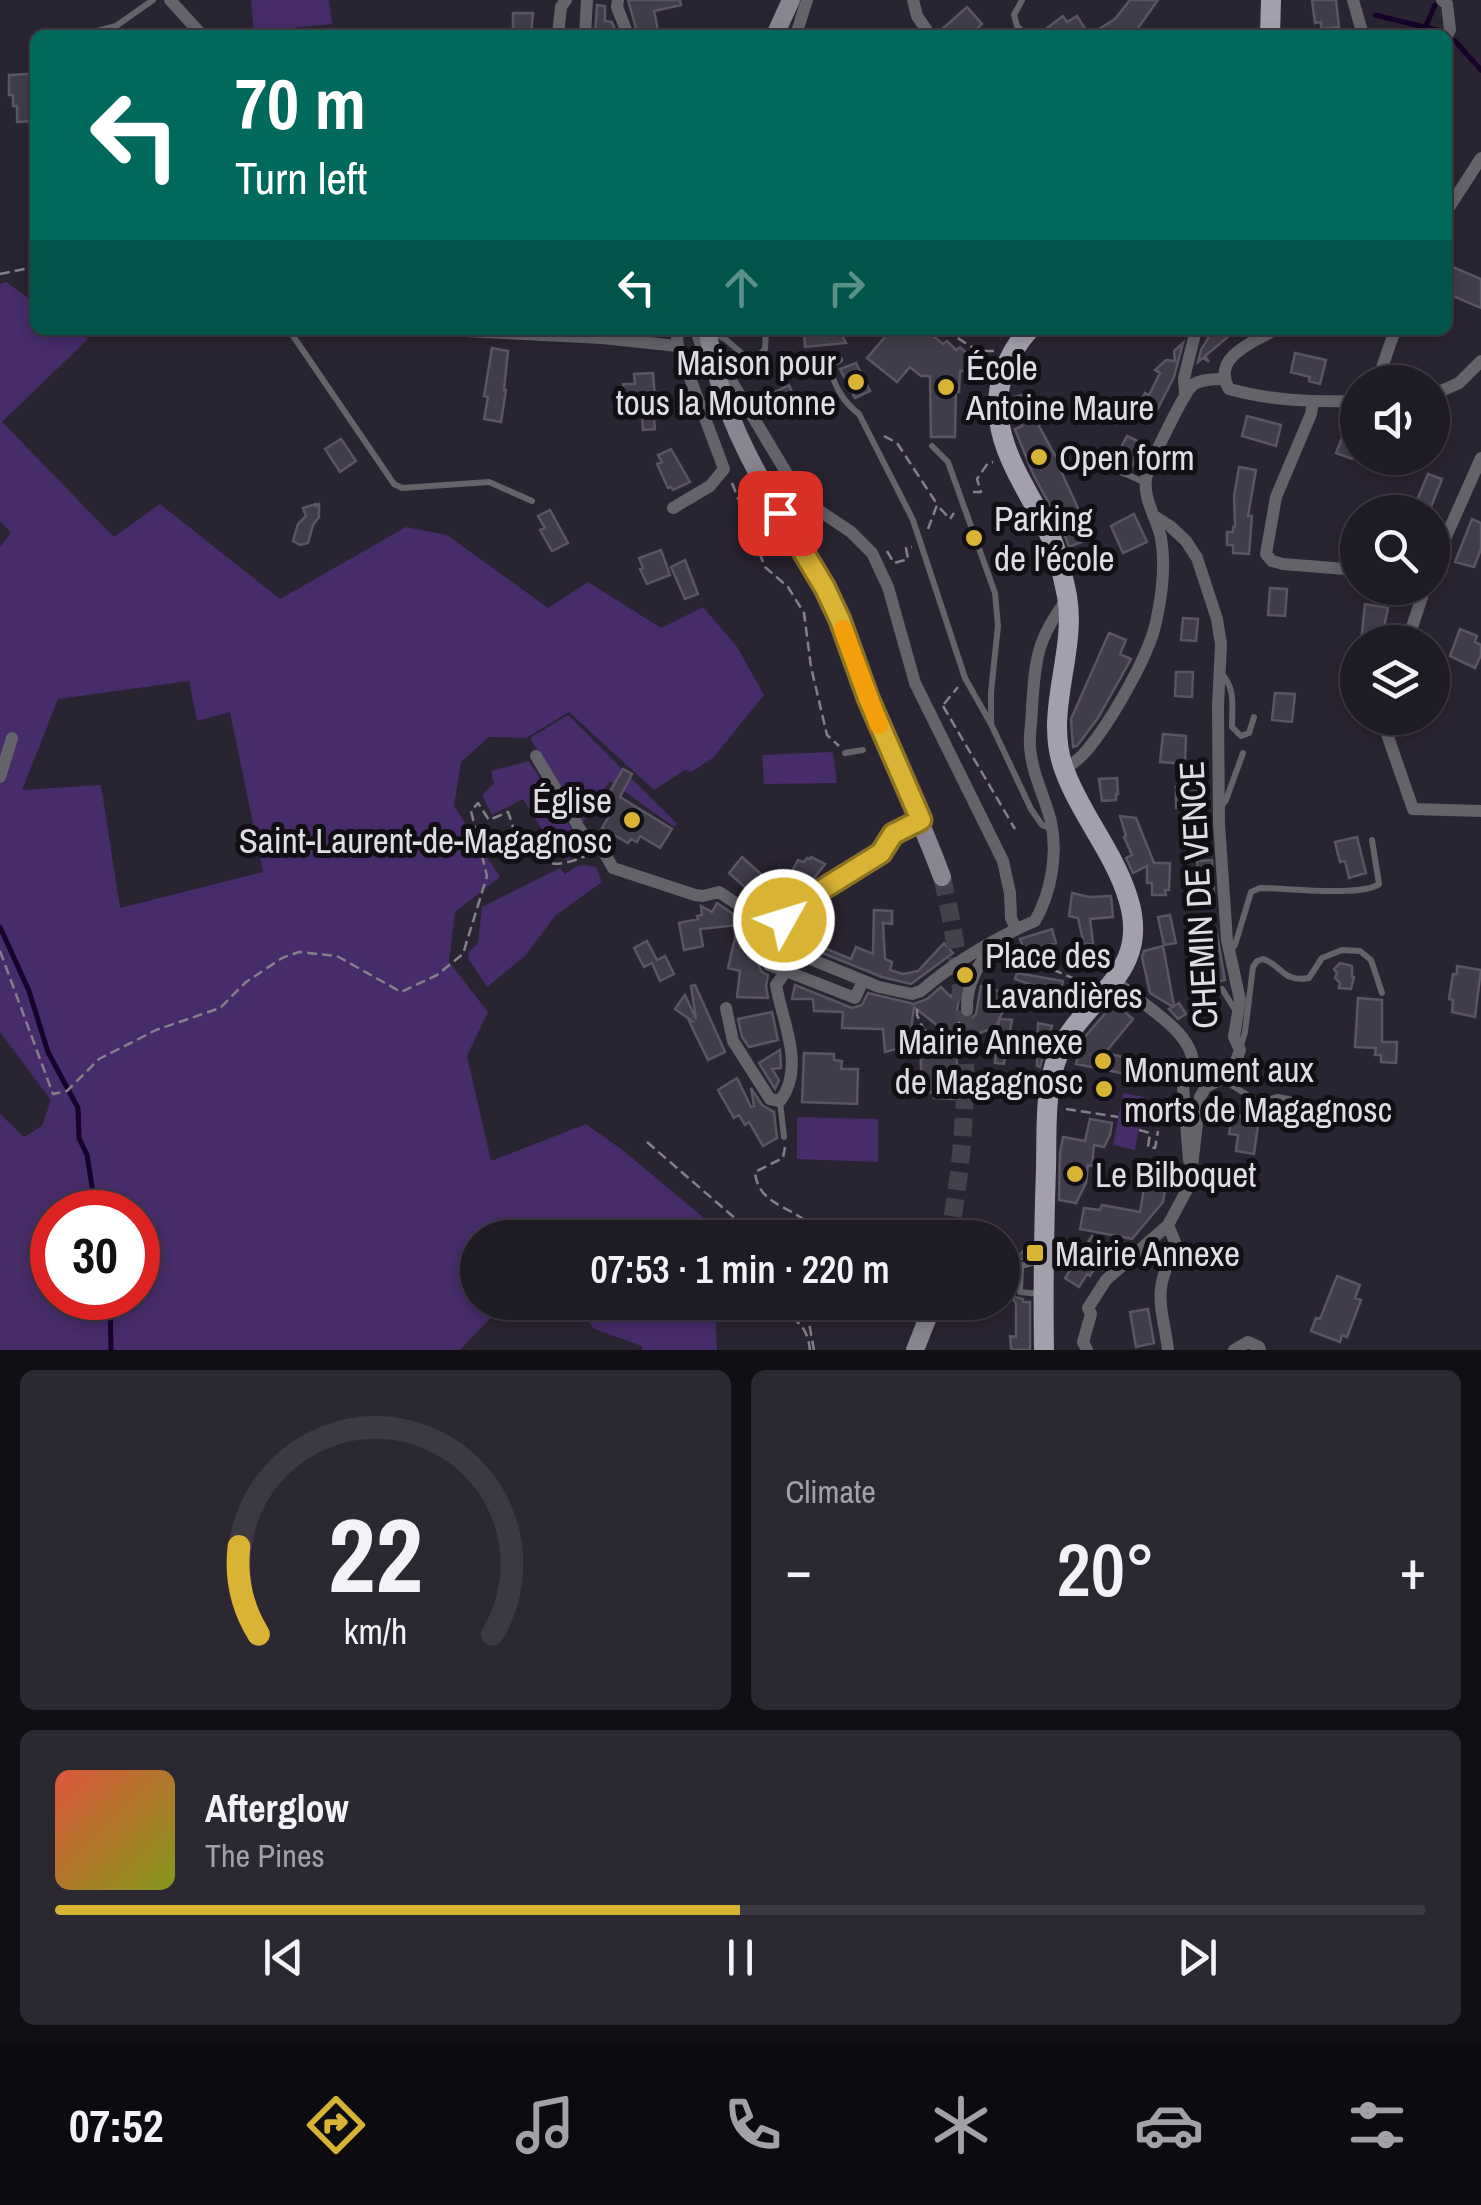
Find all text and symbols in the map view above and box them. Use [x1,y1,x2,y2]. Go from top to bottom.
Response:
text: 70 m [235,57,366,151]
icon: left [70,70,200,200]
text: Turn left [235,147,367,208]
icon: left [609,260,664,315]
icon: ahead [714,260,769,315]
icon: right [819,260,874,315]
place label: Maison pour tous la Moutonne [616,339,836,426]
place label: École Antoine Maure [965,344,1154,431]
map controls [1340,365,1450,735]
button: sound [1340,365,1450,475]
marker: Maison pour tous la Moutonne [845,371,867,393]
marker: École Antoine Maure [935,376,957,398]
place label: Open form [1059,434,1195,481]
marker: Open form [1028,446,1050,468]
pin [738,471,823,556]
icon: arrive [753,486,808,541]
place label: Parking de l'école [994,495,1114,582]
button: search [1340,495,1450,605]
marker: Parking de l'école [963,527,985,549]
button: layers [1340,625,1450,735]
street label: CHEMIN DE VENCE [1168,760,1228,1030]
place label: Église Saint-Laurent-de-Magagnosc [239,777,612,864]
marker: Église Saint-Laurent-de-Magagnosc [621,809,643,831]
position arrow [732,868,836,972]
place label: Place des Lavandières [985,932,1143,1019]
marker: Place des Lavandières [954,964,976,986]
place label: Mairie Annexe de Magagnosc [895,1018,1083,1105]
place label: Monument aux morts de Magagnosc [1124,1046,1392,1133]
marker: Mairie Annexe de Magagnosc [1092,1050,1114,1072]
marker: Monument aux morts de Magagnosc [1093,1078,1115,1100]
place label: Le Bilboquet [1095,1151,1256,1198]
marker: Le Bilboquet [1064,1163,1086,1185]
speed limit sign: 30 [30,1190,160,1320]
place label: Mairie Annexe [1055,1230,1240,1277]
marker: Mairie Annexe [1024,1242,1046,1264]
text: 07:53 · 1 min · 220 m [590,1244,890,1295]
text: Climate [786,1470,876,1513]
text: 22 [328,1484,423,1624]
text: 20° [1057,1518,1155,1619]
text: − [786,1532,812,1606]
text: + [1400,1532,1426,1606]
text: km/h [343,1607,407,1655]
text: Afterglow [205,1783,349,1834]
text: The Pines [205,1834,325,1877]
icon: previous [256,1930,311,1985]
icon: pause [713,1930,768,1985]
icon: next [1170,1930,1225,1985]
icon: directions [301,2090,371,2160]
icon: music [510,2090,580,2160]
icon: phone [718,2090,788,2160]
icon: climate [926,2090,996,2160]
icon: car [1134,2090,1204,2160]
icon: filters [1342,2090,1412,2160]
text: 07:52 [69,2095,163,2156]

